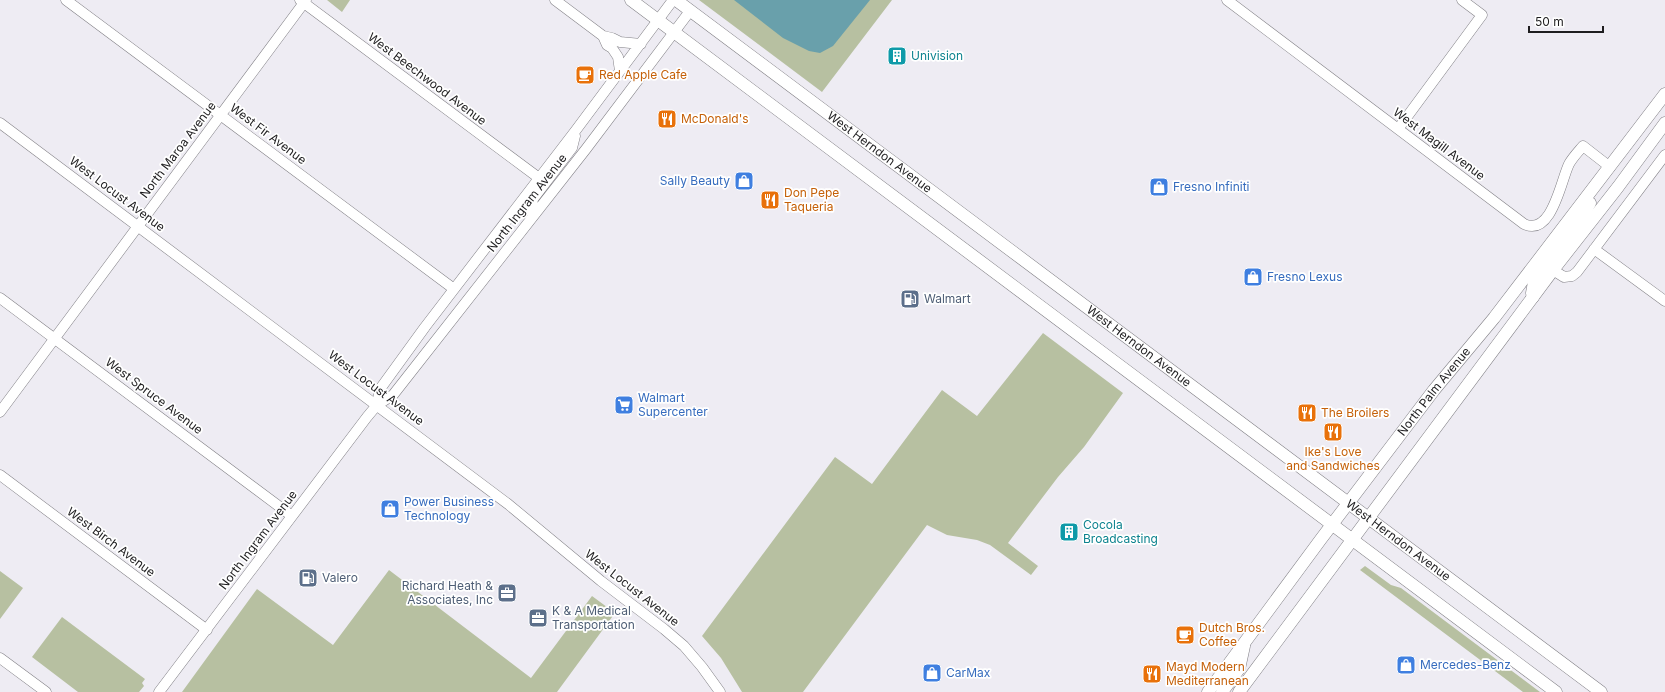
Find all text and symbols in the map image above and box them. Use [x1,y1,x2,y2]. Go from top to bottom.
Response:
scale bar [1529,8,1603,34]
text: 50 m [1535,14,1564,29]
street label: West Beechwood Avenue [365,29,490,128]
building icon: Univision [886,45,908,67]
place label: Univision [911,48,963,63]
cafe icon: Red Apple Cafe [574,64,596,86]
place label: Red Apple Cafe [599,67,687,82]
street label: North Maroa Avenue [136,99,219,201]
street label: West Fir Avenue [227,100,310,167]
street label: West Magill Avenue [1390,104,1488,183]
restaurant icon: McDonald's [656,108,678,130]
street label: West Herndon Avenue [824,108,935,196]
place label: McDonald's [681,111,749,126]
street label: North Ingram Avenue [484,151,570,255]
street label: West Locust Avenue [67,153,168,234]
shop icon: Sally Beauty [733,170,755,192]
place label: Sally Beauty [660,173,730,188]
shop icon: Fresno Infiniti [1148,176,1170,198]
place label: Fresno Infiniti [1173,179,1250,194]
place label: Don Pepe Taqueria [784,185,839,214]
restaurant icon: Don Pepe Taqueria [759,189,781,211]
shop icon: Fresno Lexus [1242,266,1264,288]
place label: Fresno Lexus [1267,269,1343,284]
fuel station icon: Walmart [899,288,921,310]
place label: Walmart [924,291,971,306]
street label: West Herndon Avenue [1084,302,1194,390]
street label: North Palm Avenue [1394,344,1473,439]
street label: West Locust Avenue [326,347,427,428]
street label: West Spruce Avenue [103,354,206,437]
place label: Walmart Supercenter [638,390,708,419]
supermarket icon: Walmart Supercenter [613,394,635,416]
restaurant icon: The Broilers [1296,402,1318,424]
place label: The Broilers [1321,405,1389,420]
restaurant icon: Ike's Love and Sandwiches [1322,421,1344,443]
place label: Ike's Love and Sandwiches [1286,444,1380,473]
street label: North Ingram Avenue [215,487,300,592]
place label: Power Business Technology [404,494,494,523]
street label: West Herndon Avenue [1343,496,1454,584]
shop icon: Power Business Technology [379,498,401,520]
street label: West Birch Avenue [64,504,158,580]
place label: Cocola Broadcasting [1083,517,1158,546]
building icon: Cocola Broadcasting [1058,521,1080,543]
street label: West Locust Avenue [582,546,682,629]
fuel station icon: Valero [297,567,319,589]
place label: Valero [322,570,358,585]
place label: Richard Heath & Associates, Inc [402,578,493,607]
office icon: Richard Heath & Associates, Inc [496,582,518,604]
place label: K & A Medical Transportation [552,603,635,632]
office icon: K & A Medical Transportation [527,607,549,629]
place label: Dutch Bros. Coffee [1199,620,1265,649]
cafe icon: Dutch Bros. Coffee [1174,624,1196,646]
shop icon: Mercedes-Benz [1395,654,1417,676]
place label: Mercedes-Benz [1420,657,1511,672]
place label: Mayd Modern Mediterranean [1166,659,1249,688]
shop icon: CarMax [921,662,943,684]
restaurant icon: Mayd Modern Mediterranean [1141,663,1163,685]
place label: CarMax [946,665,991,680]

